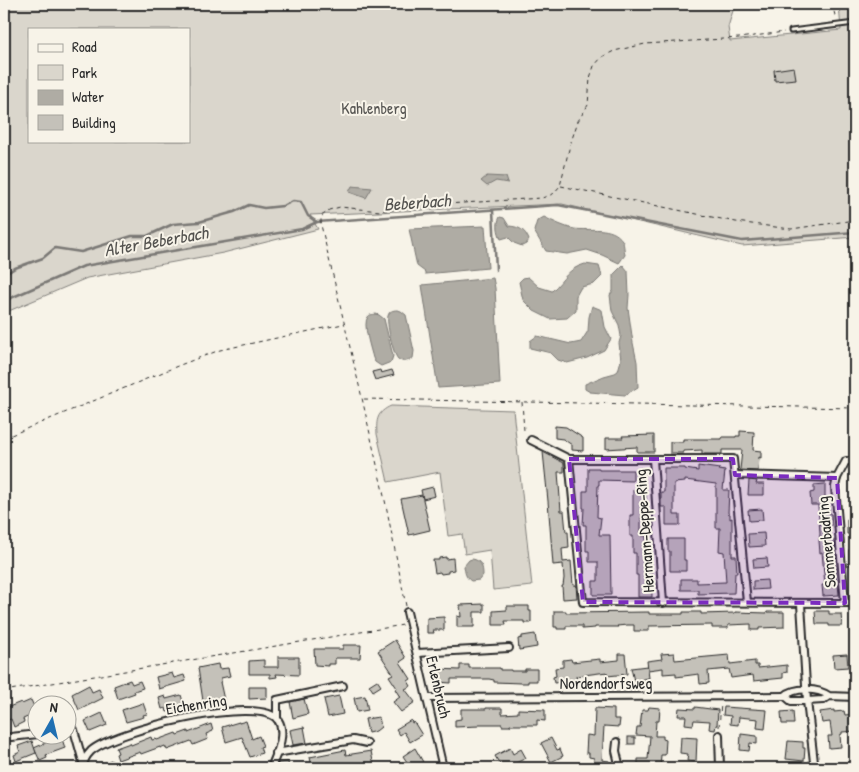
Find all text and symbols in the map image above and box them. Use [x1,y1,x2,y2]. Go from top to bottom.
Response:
legend [28,28,190,142]
text: Road [72,36,97,57]
text: Park [72,62,97,83]
text: Water [72,86,104,107]
park label: Kahlenberg [341,97,407,119]
text: Building [72,112,116,133]
water label: Beberbach [383,187,453,217]
water label: Alter Beberbach [102,219,211,262]
street label: Hermann-Deppe-Ring [629,468,659,594]
street label: Sommerbadring [811,496,841,588]
street label: Erlenbruch [421,654,457,721]
street label: Nordendorfsweg [560,672,652,694]
street label: Eichenring [164,688,228,720]
north arrow [28,694,78,744]
text: N [49,697,59,717]

